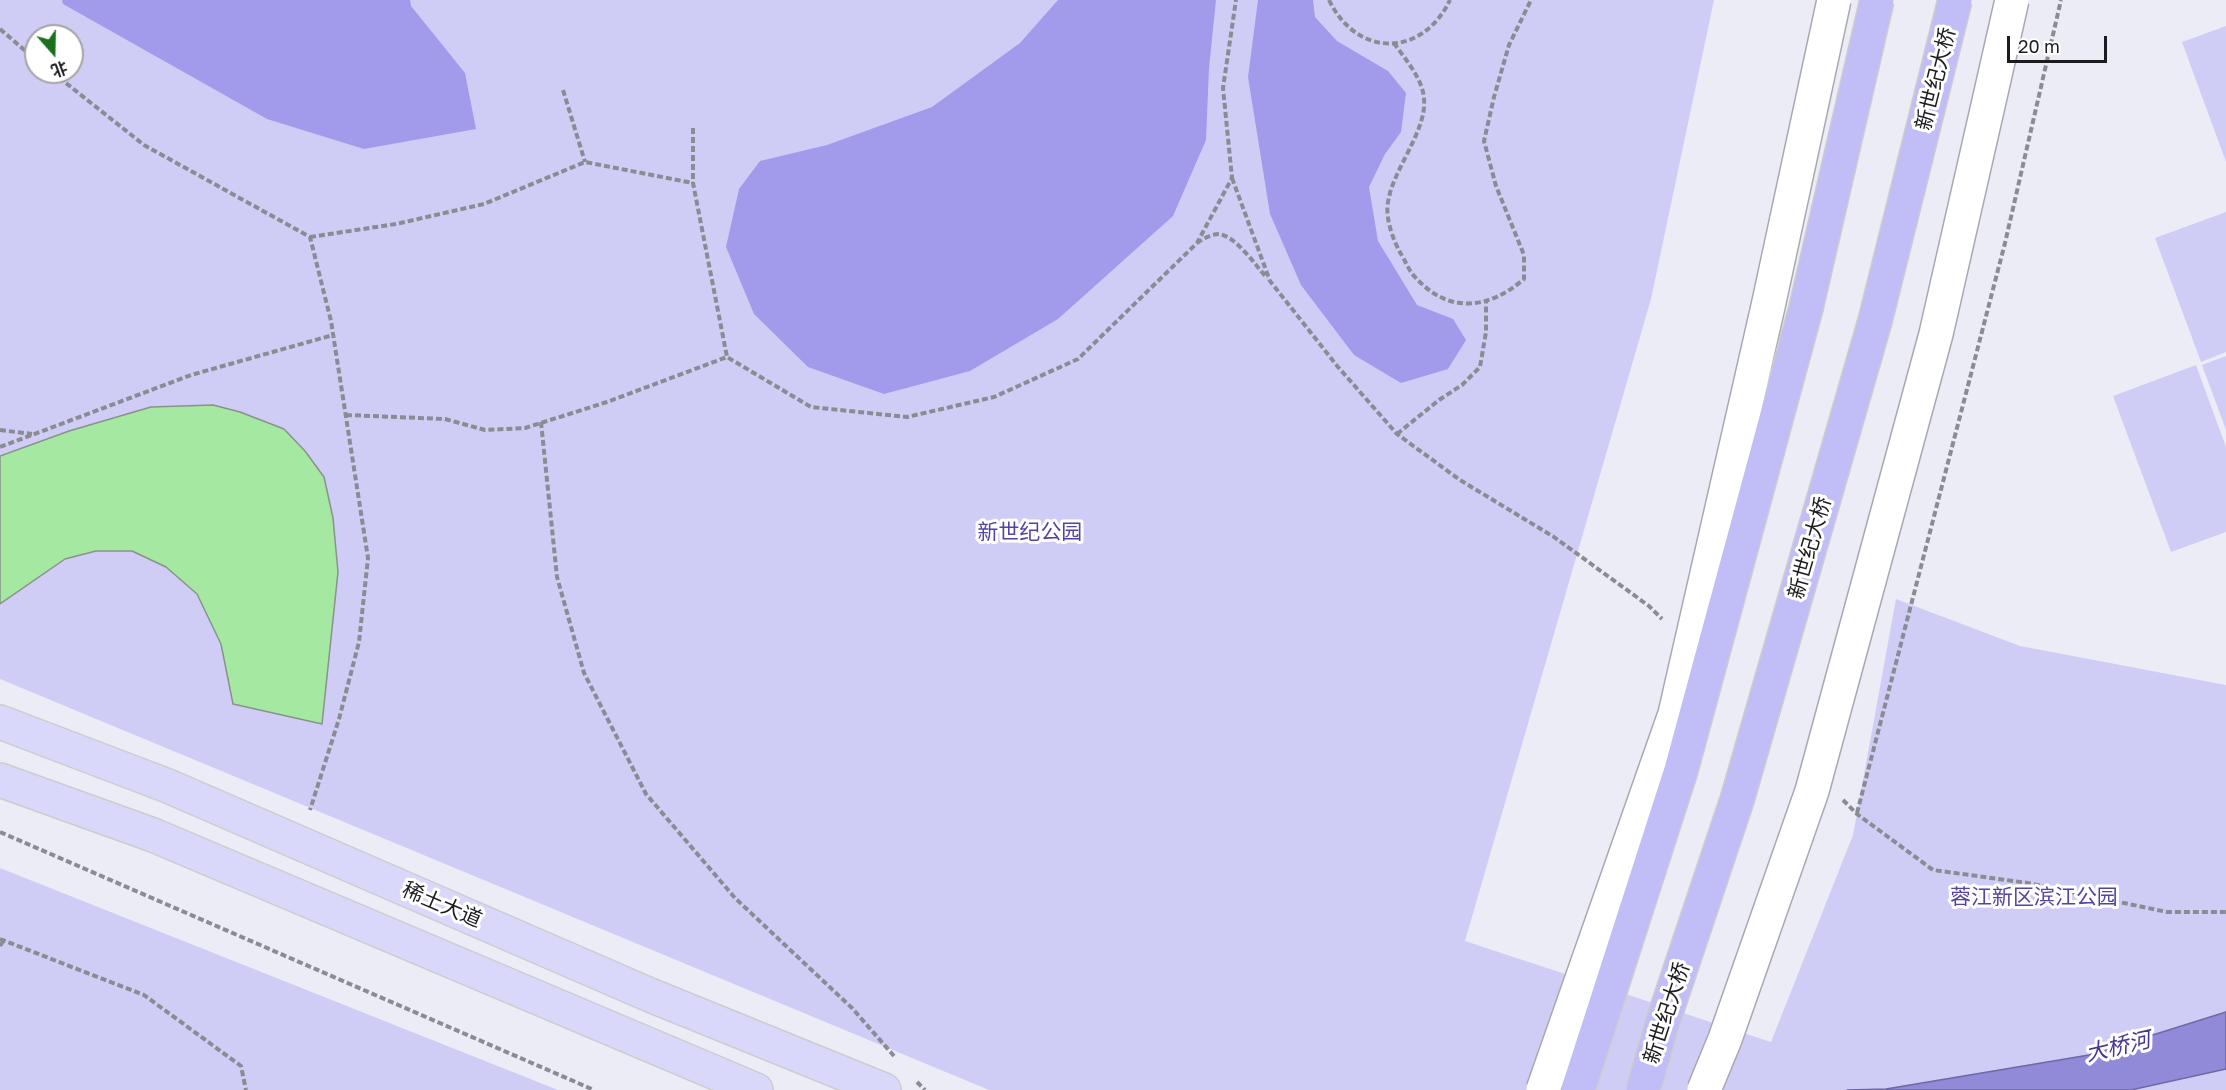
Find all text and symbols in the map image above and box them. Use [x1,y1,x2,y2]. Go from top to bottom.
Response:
north arrow [24,24,84,84]
scale bar [2010,24,2110,62]
street label: 新世纪大桥 [1911,25,1961,133]
text: 20 m [2018,35,2060,57]
text: 北 [49,57,70,81]
street label: 新世纪大桥 [1783,494,1837,602]
park label: 新世纪公园 [978,519,1082,545]
street label: 稀土大道 [398,877,486,933]
park label: 蓉江新区滨江公园 [1950,884,2118,910]
street label: 新世纪大桥 [1639,959,1695,1067]
water label: 大桥河 [2083,1027,2153,1067]

